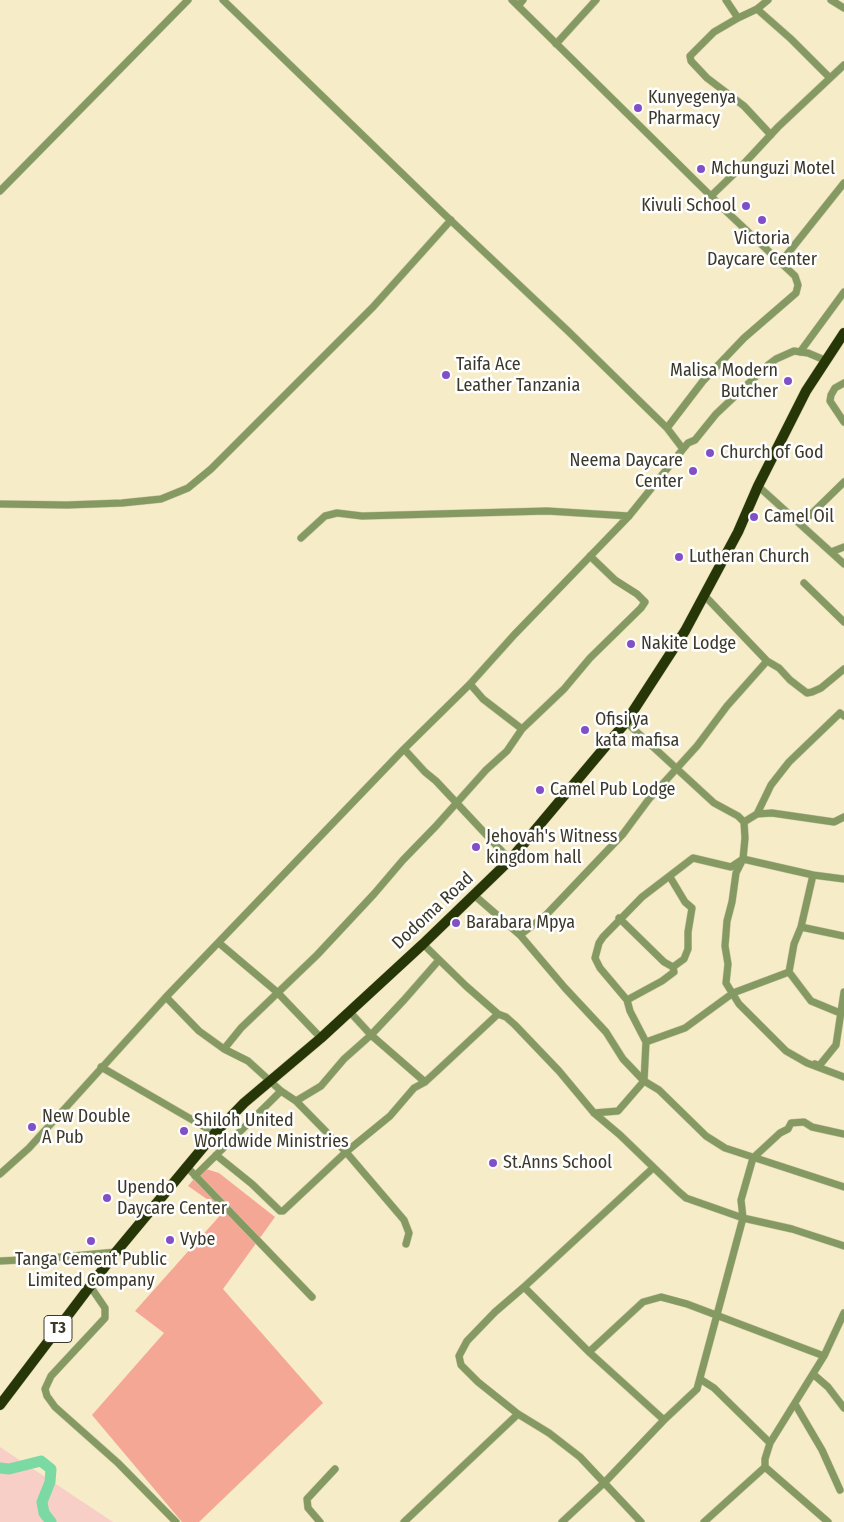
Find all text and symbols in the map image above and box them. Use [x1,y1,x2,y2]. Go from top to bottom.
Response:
place label: Kunyegenya Pharmacy [648,87,736,130]
marker: Kunyegenya Pharmacy [632,102,644,114]
place label: Mchunguzi Motel [711,158,835,180]
marker: Mchunguzi Motel [695,163,707,175]
place label: Kivuli School [641,195,736,217]
marker: Kivuli School [740,200,752,212]
marker: Victoria Daycare Center [756,214,768,226]
place label: Victoria Daycare Center [707,228,817,270]
place label: Taifa Ace Leather Tanzania [456,354,580,396]
place label: Malisa Modern Butcher [670,360,778,402]
marker: Taifa Ace Leather Tanzania [440,369,452,381]
marker: Malisa Modern Butcher [782,375,794,387]
place label: Church of God [720,442,824,464]
marker: Church of God [704,447,716,459]
place label: Neema Daycare Center [570,450,683,492]
marker: Neema Daycare Center [687,465,699,477]
place label: Camel Oil [764,506,834,528]
marker: Camel Oil [748,511,760,523]
place label: Lutheran Church [689,546,809,568]
marker: Lutheran Church [673,551,685,563]
place label: Nakite Lodge [641,633,736,655]
marker: Nakite Lodge [625,638,637,650]
place label: Ofisi ya kata mafisa [595,709,679,752]
marker: Ofisi ya kata mafisa [579,724,591,736]
place label: Camel Pub Lodge [550,779,675,801]
marker: Camel Pub Lodge [534,784,546,796]
place label: Jehovah's Witness kingdom hall [486,826,617,869]
marker: Jehovah's Witness kingdom hall [470,841,482,853]
street label: Dodoma Road [388,868,478,954]
place label: Barabara Mpya [466,912,575,934]
marker: Barabara Mpya [450,917,462,929]
place label: New Double A Pub [42,1106,130,1148]
place label: Shiloh United Worldwide Ministries [194,1110,349,1152]
marker: New Double A Pub [26,1121,38,1133]
marker: Shiloh United Worldwide Ministries [178,1125,190,1137]
place label: St.Anns School [503,1152,612,1174]
marker: St.Anns School [487,1157,499,1169]
place label: Upendo Daycare Center [117,1177,227,1220]
marker: Upendo Daycare Center [101,1192,113,1204]
place label: Vybe [180,1229,215,1251]
marker: Vybe [164,1234,176,1246]
marker: Tanga Cement Public Limited Company [85,1235,97,1247]
place label: Tanga Cement Public Limited Company [15,1249,167,1292]
road number: T3 [44,1316,72,1342]

